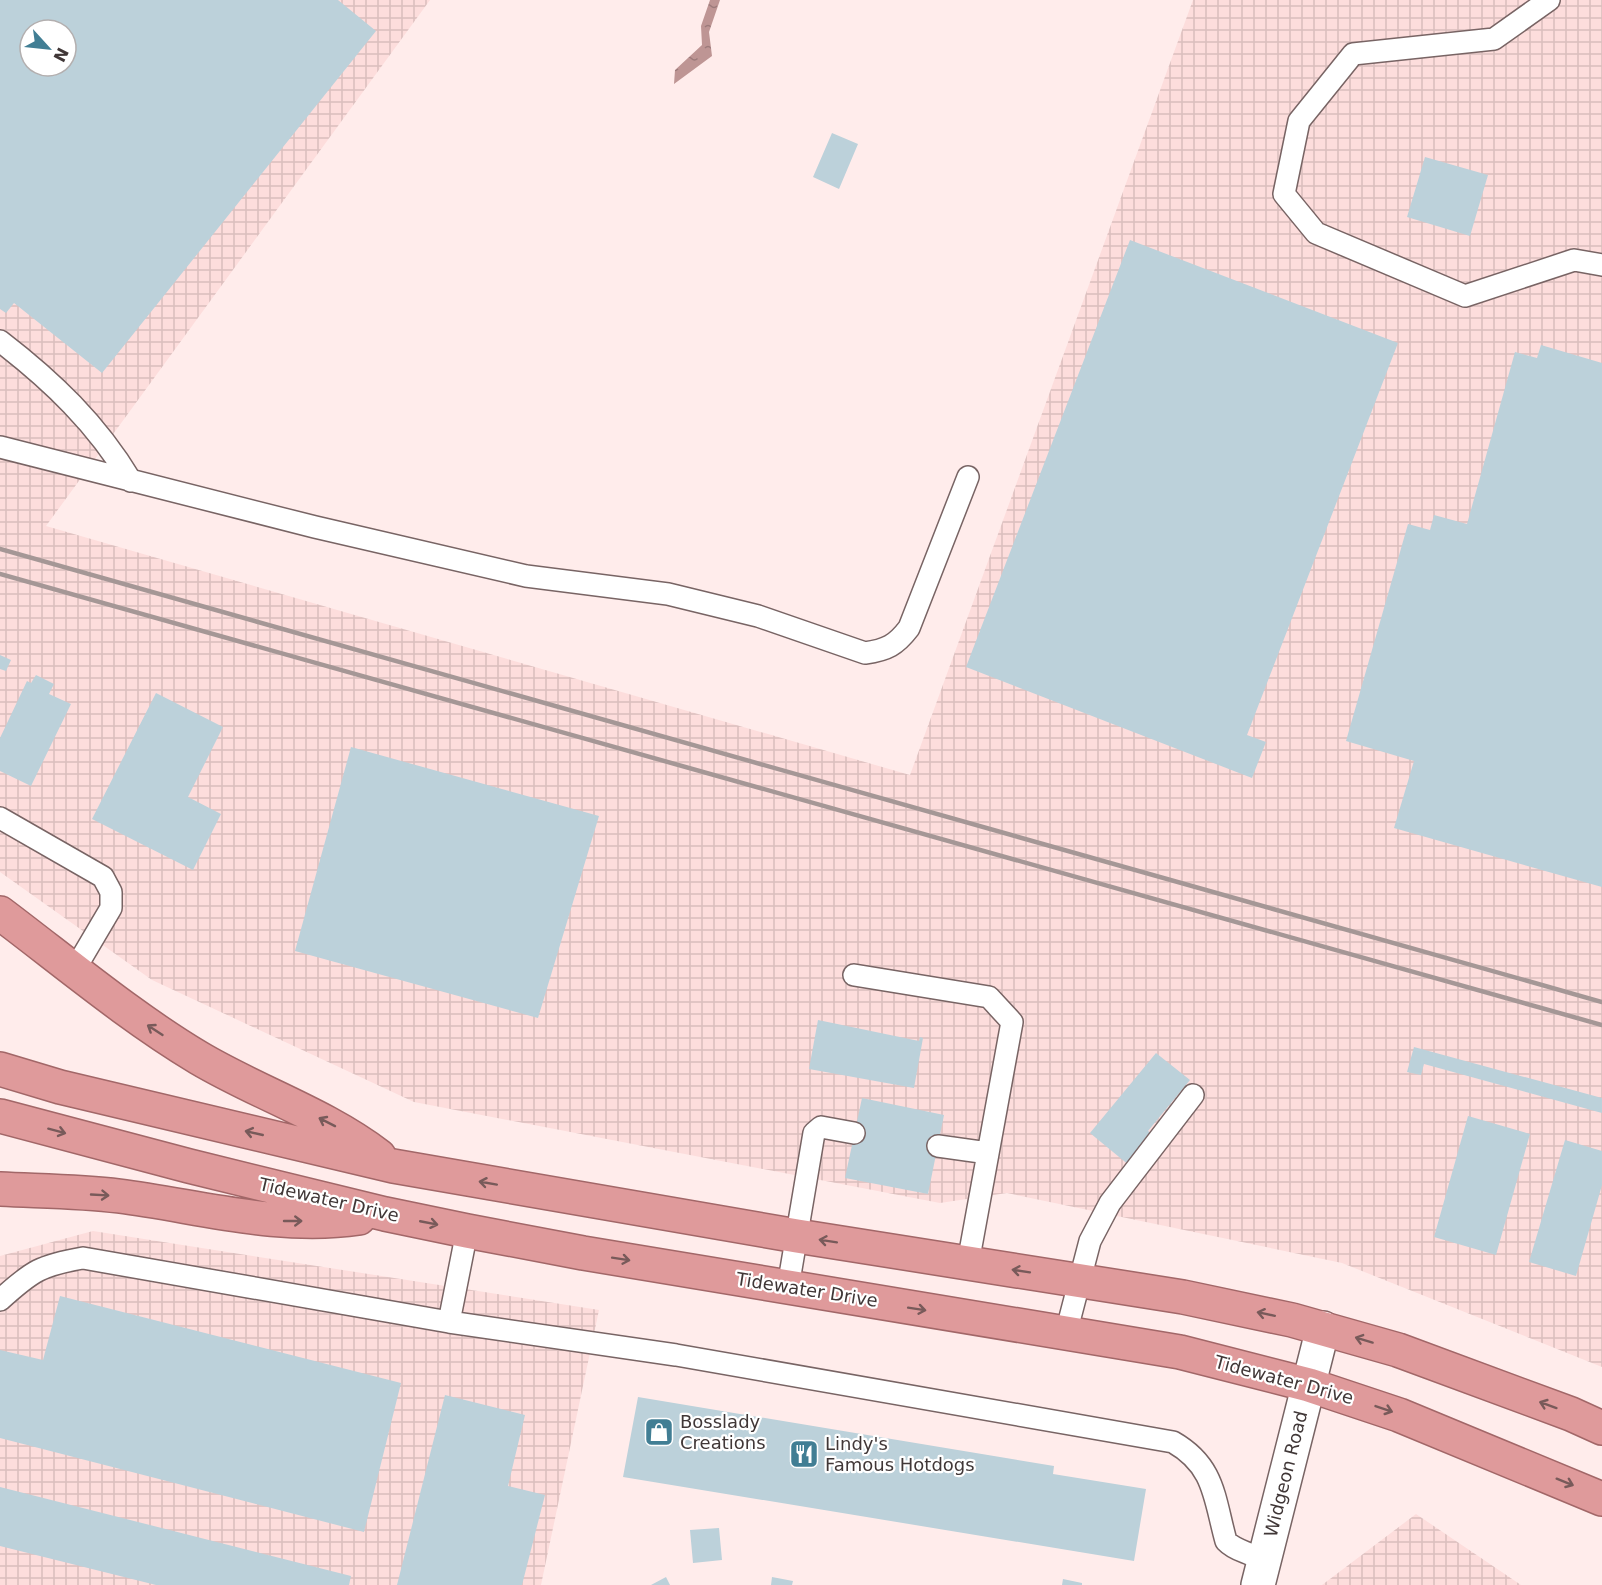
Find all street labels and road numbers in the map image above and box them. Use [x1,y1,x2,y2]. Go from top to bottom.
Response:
street label: Tidewater Drive [256,1173,401,1226]
street label: Tidewater Drive [734,1268,879,1311]
street label: Tidewater Drive [1211,1351,1356,1408]
street label: Widgeon Road [1260,1408,1311,1539]

